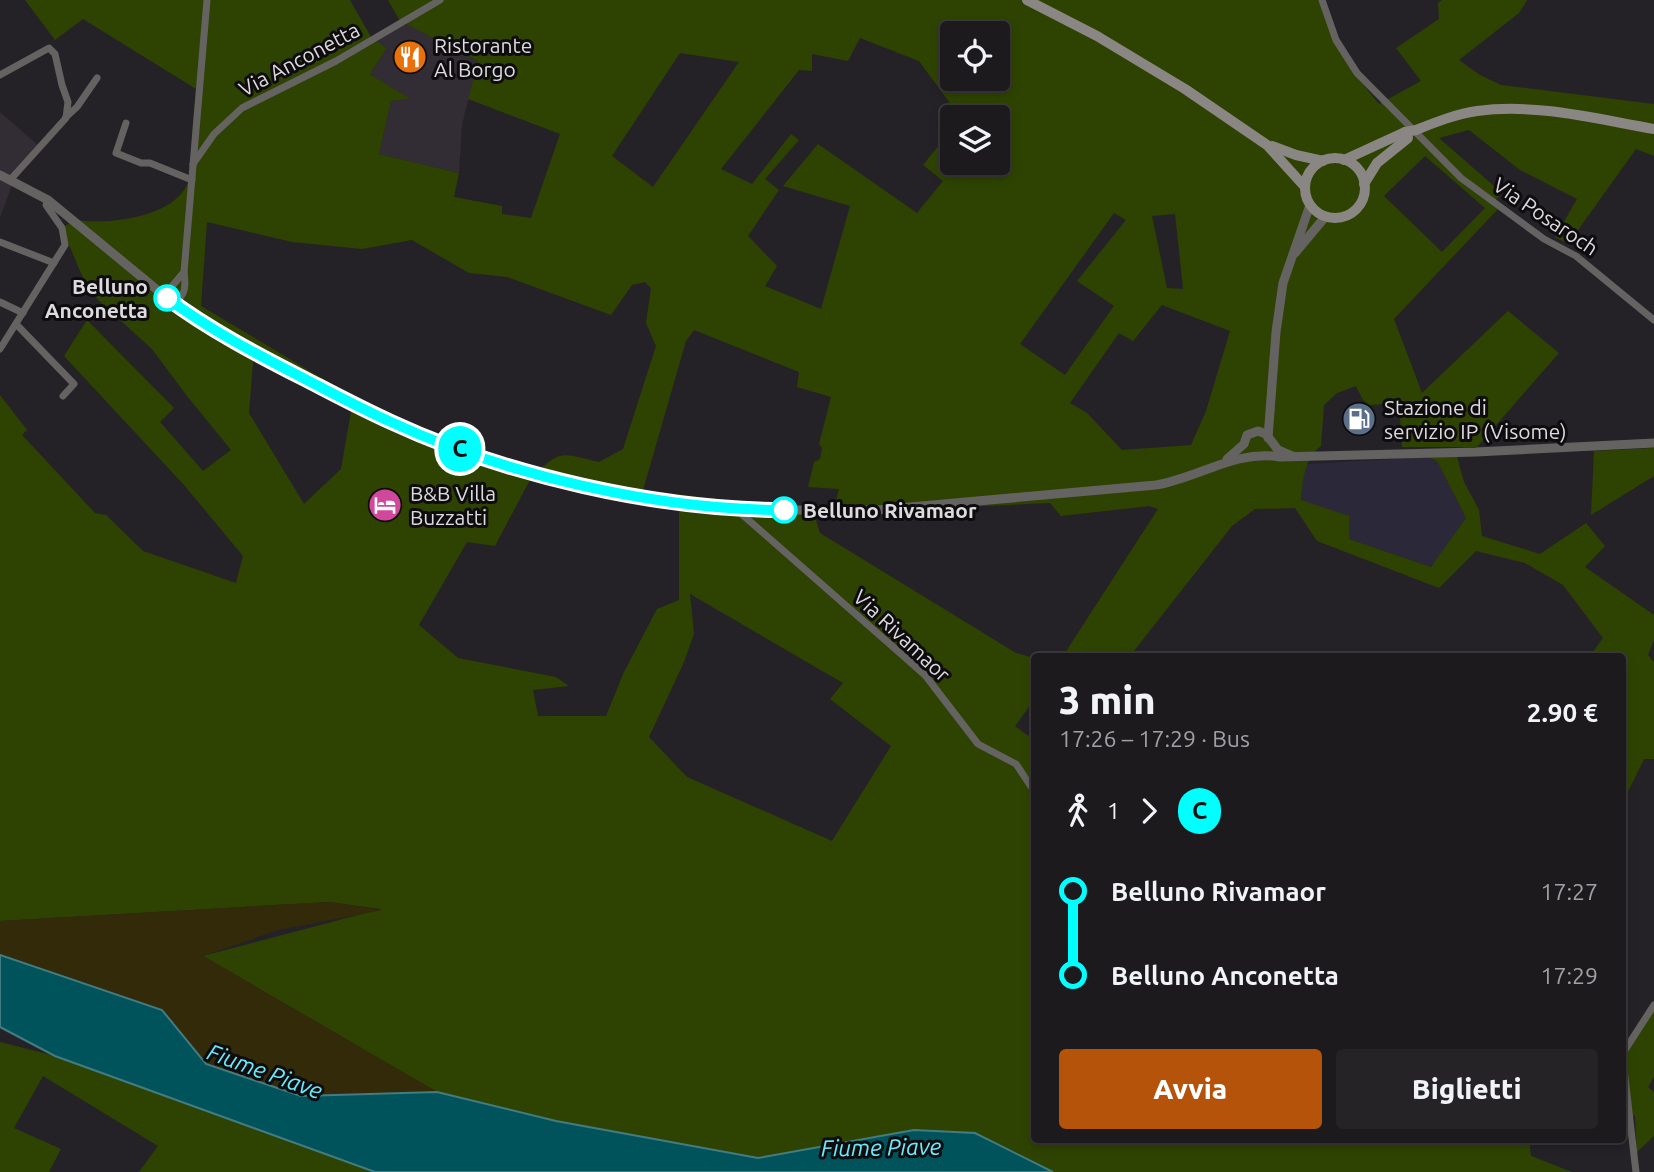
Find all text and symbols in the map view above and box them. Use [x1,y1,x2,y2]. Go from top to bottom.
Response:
street label: Via Anconetta [235,17,363,101]
map controls [940,21,1010,175]
button: locate [940,21,1010,91]
place label: Ristorante Al Borgo [434,33,532,81]
restaurant icon: Ristorante Al Borgo [391,38,429,76]
button: layers [940,105,1010,175]
street label: Via Posaroch [1489,172,1603,260]
place label: Belluno Anconetta [45,274,148,322]
marker: Belluno Anconetta [154,285,180,311]
place label: Stazione di servizio IP (Visome) [1384,395,1567,443]
fuel station icon: Stazione di servizio IP (Visome) [1340,400,1378,438]
line badge: C [437,426,483,472]
text: C [452,435,468,462]
place label: B&B Villa Buzzatti [410,481,496,529]
hotel icon: B&B Villa Buzzatti [366,486,404,524]
marker: Belluno Rivamaor [771,497,797,523]
place label: Belluno Rivamaor [803,498,977,522]
street label: Via Rivamaor [849,584,955,686]
text: 3 min [1059,679,1156,721]
text: 2.90 € [1527,698,1598,727]
text: 17:26 – 17:29 · Bus [1059,726,1250,751]
icon: walk [1059,792,1097,830]
icon: forward [1130,792,1168,830]
text: C [1192,797,1207,824]
text: 1 [1107,798,1120,823]
text: Belluno Rivamaor [1111,877,1326,906]
text: 17:27 [1540,879,1598,904]
text: Belluno Anconetta [1111,961,1339,990]
text: 17:29 [1540,963,1598,988]
water label: Fiume Piave [204,1039,326,1103]
button: Avvia [1059,1049,1322,1129]
button: Biglietti [1336,1049,1598,1129]
water label: Fiume Piave [821,1133,942,1161]

